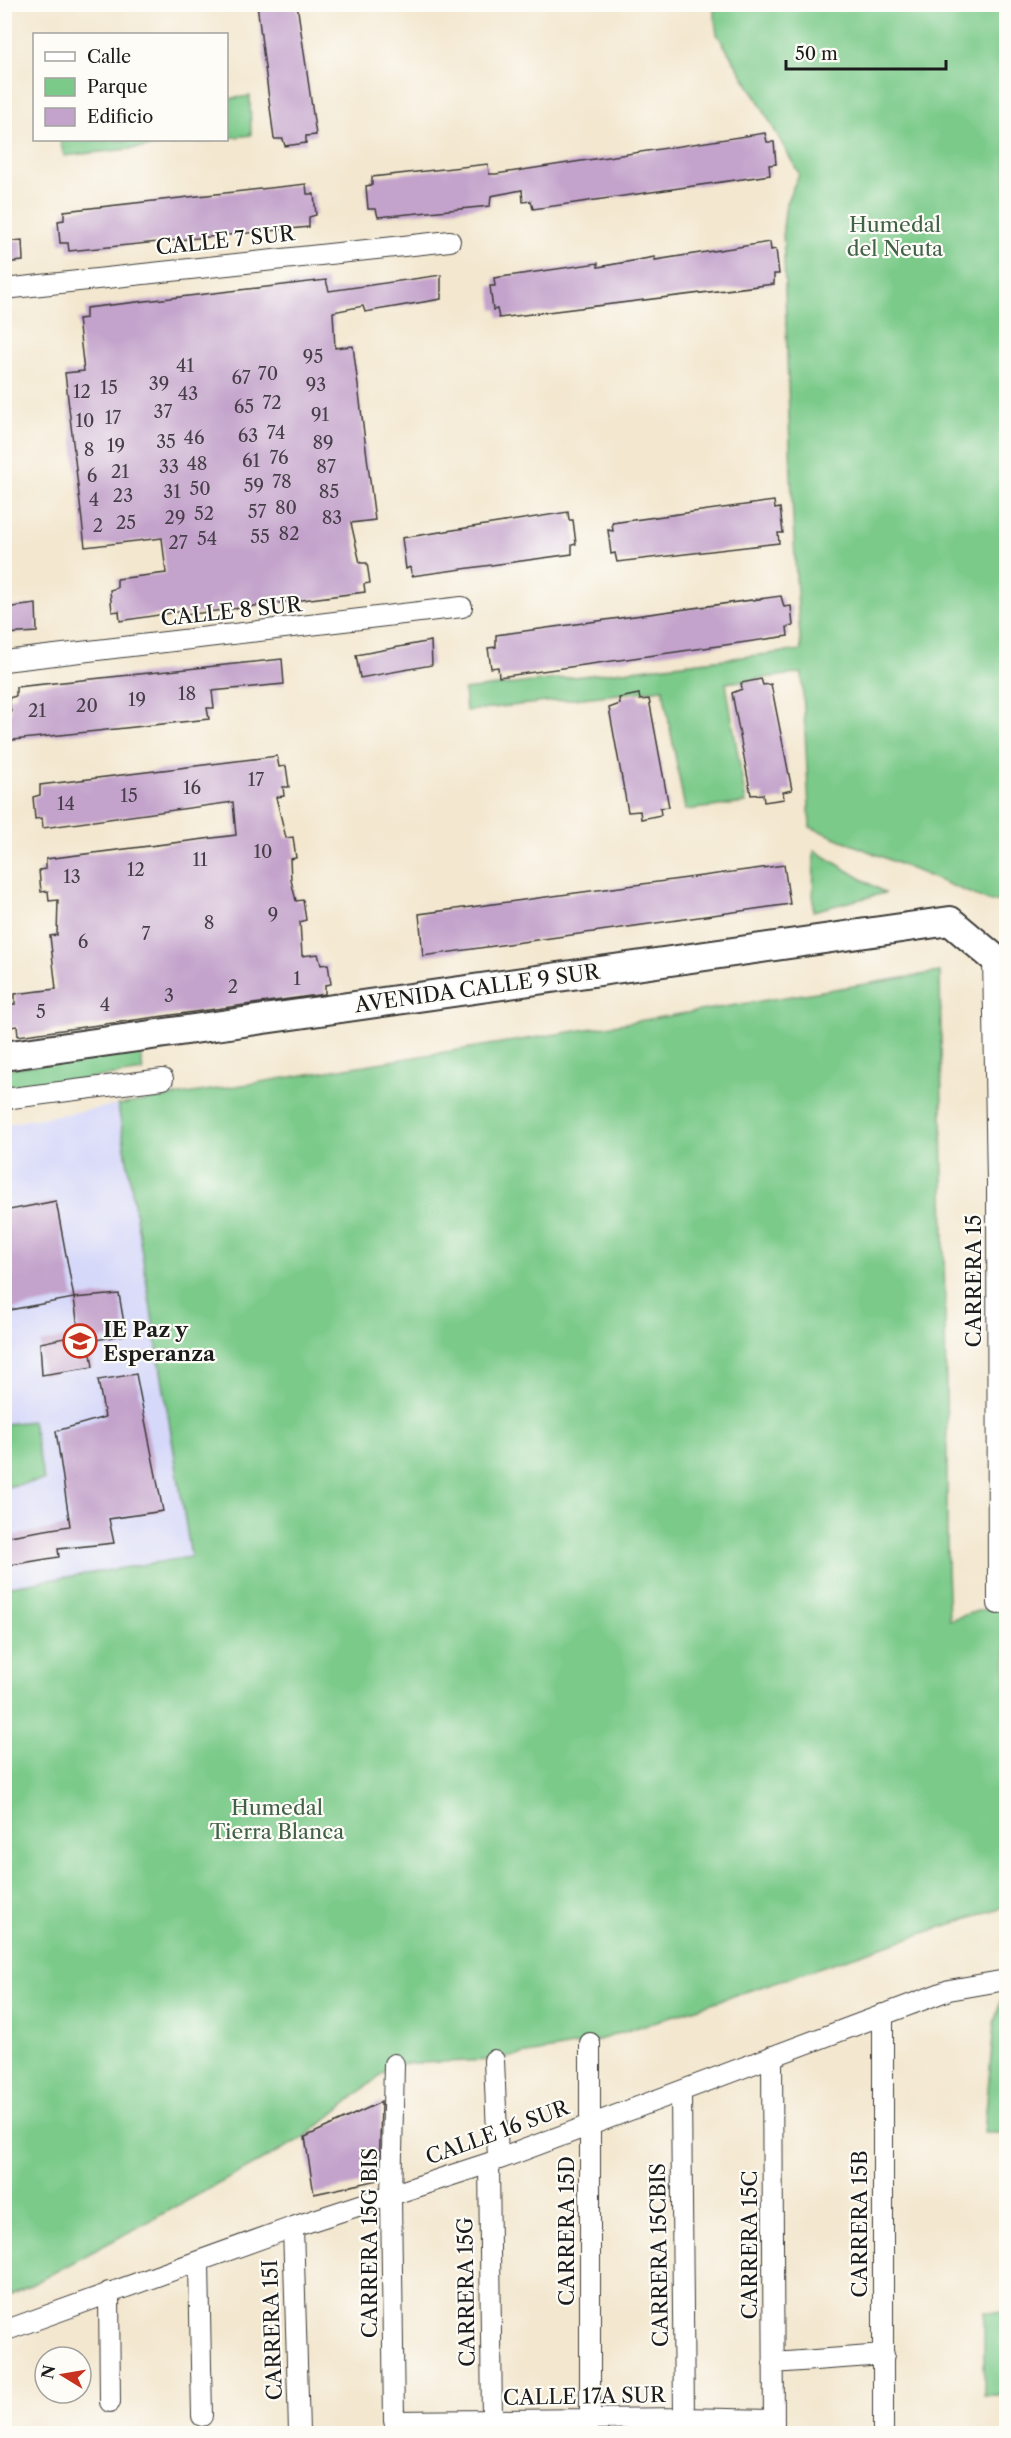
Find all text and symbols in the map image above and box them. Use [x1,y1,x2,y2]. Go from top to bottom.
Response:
legend [33,33,228,141]
scale bar [786,33,946,71]
text: 50 m [795,43,838,65]
text: Calle [87,46,131,68]
text: Parque [87,76,148,98]
text: Edificio [87,106,153,128]
park label: Humedal del Neuta [847,212,944,261]
street label: CALLE 7 SUR [154,220,297,260]
house number: 95 [303,346,323,368]
house number: 41 [176,355,194,377]
house number: 70 [258,363,278,385]
house number: 67 [231,367,251,389]
house number: 39 [149,373,169,395]
house number: 93 [306,374,326,396]
house number: 15 [100,377,118,399]
house number: 12 [73,381,91,403]
house number: 43 [178,383,198,405]
house number: 72 [262,392,282,414]
house number: 65 [234,396,254,418]
house number: 37 [154,401,173,423]
house number: 91 [311,404,329,426]
house number: 17 [105,407,121,429]
house number: 10 [76,410,94,432]
house number: 74 [267,422,285,444]
house number: 63 [238,425,258,447]
house number: 46 [184,427,204,449]
house number: 35 [156,431,176,453]
house number: 89 [312,432,334,454]
house number: 19 [107,435,125,457]
house number: 8 [84,439,94,461]
house number: 76 [269,447,289,469]
house number: 61 [242,450,260,472]
house number: 48 [186,453,208,475]
house number: 33 [159,456,179,478]
house number: 87 [316,456,336,478]
house number: 21 [111,461,129,483]
house number: 6 [87,465,97,487]
house number: 78 [272,471,292,493]
house number: 59 [244,475,264,497]
house number: 50 [189,478,211,500]
house number: 31 [163,481,181,503]
house number: 85 [319,481,339,503]
house number: 23 [113,485,133,507]
house number: 4 [89,489,99,511]
house number: 80 [275,497,297,519]
house number: 57 [248,501,266,523]
house number: 52 [194,503,214,525]
house number: 29 [165,507,185,529]
house number: 83 [322,507,342,529]
house number: 25 [116,512,136,534]
house number: 2 [93,515,103,537]
house number: 82 [278,523,300,545]
house number: 55 [250,526,270,548]
house number: 54 [197,528,217,550]
house number: 27 [168,532,188,554]
street label: CALLE 8 SUR [159,591,304,631]
house number: 18 [178,683,196,705]
house number: 19 [128,689,146,711]
house number: 20 [76,695,98,717]
house number: 21 [28,700,46,722]
house number: 17 [248,769,264,791]
house number: 16 [183,777,201,799]
house number: 15 [120,785,138,807]
house number: 14 [57,793,75,815]
house number: 10 [254,841,272,863]
house number: 11 [192,849,208,871]
house number: 12 [127,859,145,881]
house number: 13 [63,866,81,888]
house number: 9 [268,904,278,926]
house number: 8 [204,912,214,934]
house number: 7 [142,923,151,945]
house number: 6 [78,931,88,953]
street label: AVENIDA CALLE 9 SUR [352,958,603,1018]
house number: 1 [293,968,301,990]
house number: 2 [228,976,238,998]
house number: 3 [164,985,174,1007]
house number: 4 [100,994,110,1016]
house number: 5 [36,1001,46,1023]
street label: CARRERA 15 [961,1215,986,1347]
place label: IE Paz y Esperanza [103,1317,216,1366]
school or university icon: IE Paz y Esperanza [62,1323,98,1359]
park label: Humedal Tierra Blanca [210,1795,345,1844]
street label: CALLE 16 SUR [422,2094,573,2169]
street label: CARRERA 15G BIS [357,2148,382,2338]
street label: CARRERA 15B [847,2150,872,2298]
street label: CARRERA 15D [554,2156,579,2306]
street label: CARRERA 15CBIS [645,2163,673,2347]
street label: CARRERA 15C [737,2170,762,2320]
street label: CARRERA 15G [452,2217,480,2367]
street label: CARRERA 15I [257,2259,287,2401]
north arrow [33,2345,93,2405]
text: N [37,2363,59,2381]
street label: CALLE 17A SUR [503,2382,667,2410]

